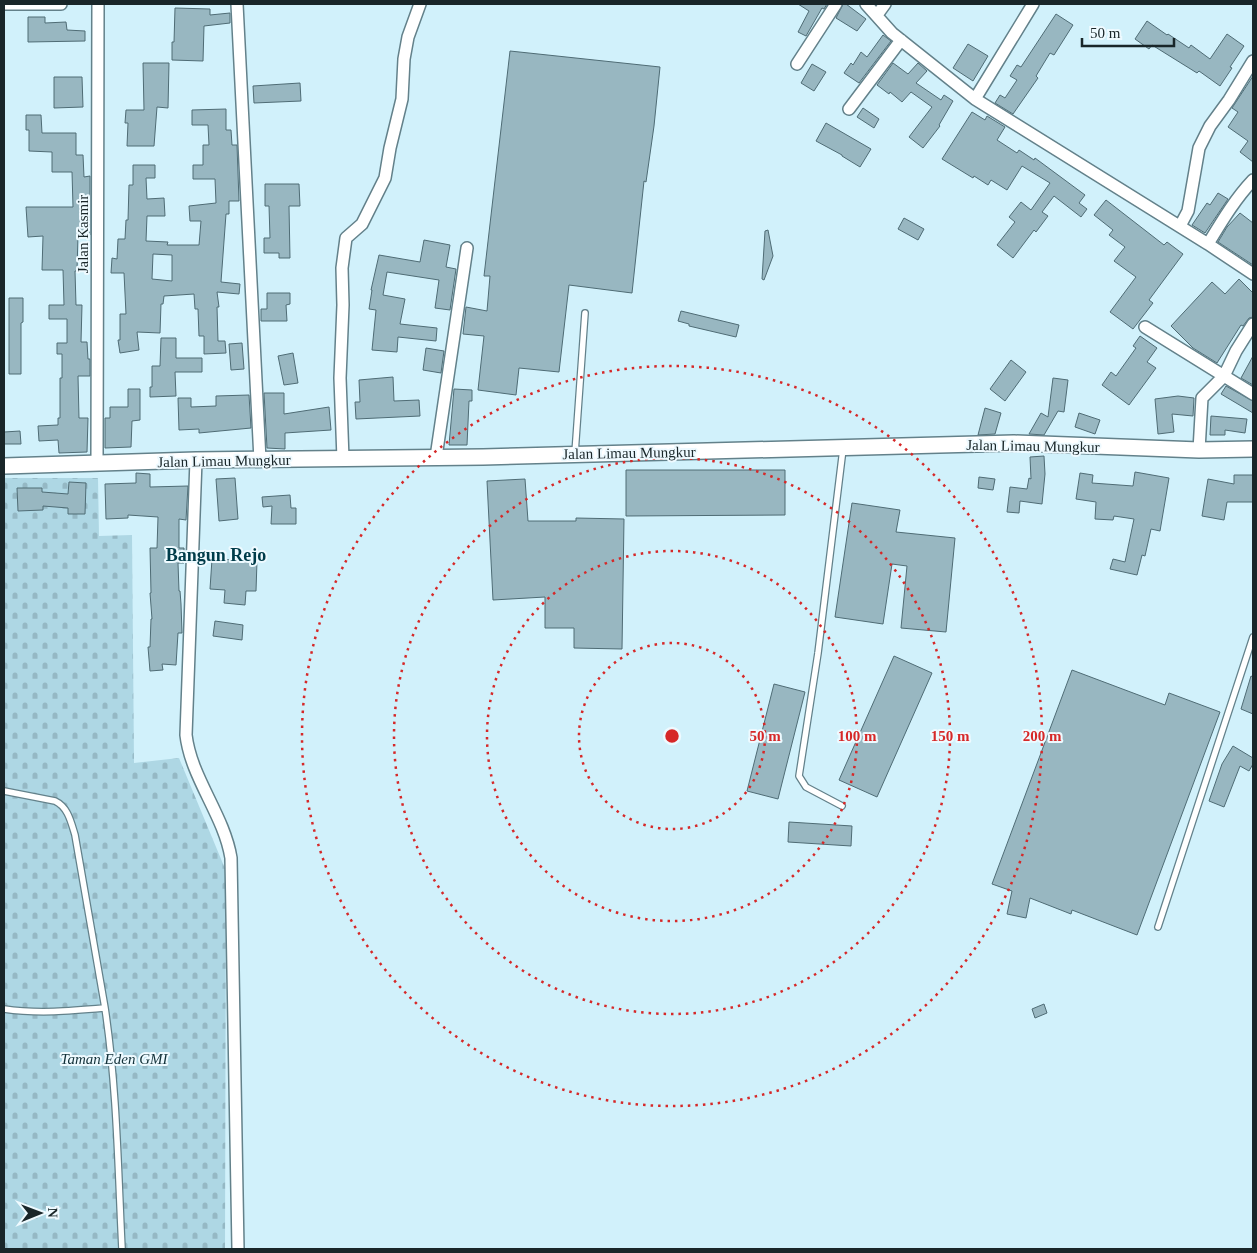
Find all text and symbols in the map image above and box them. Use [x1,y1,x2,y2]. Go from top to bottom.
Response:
scale bar [1082,15,1174,47]
text: 50 m [1090,25,1121,41]
street label: Jalan Kasmir [75,195,91,273]
street label: Jalan Limau Mungkur [966,437,1100,455]
street label: Jalan Limau Mungkur [562,444,696,462]
street label: Jalan Limau Mungkur [157,452,291,470]
district label: Bangun Rejo [166,545,266,565]
centre of rings [663,727,681,745]
text: 50 m [749,728,781,744]
text: 100 m [838,728,877,744]
text: 150 m [931,728,970,744]
text: 200 m [1023,728,1062,744]
park label: Taman Eden GMI [61,1051,168,1067]
north arrow [15,1188,65,1238]
text: N [45,1208,60,1218]

